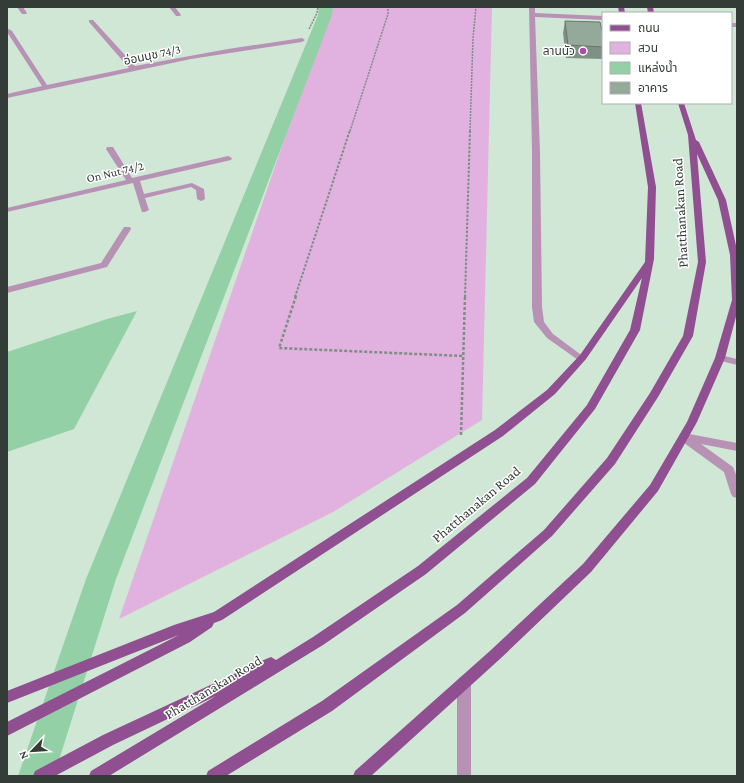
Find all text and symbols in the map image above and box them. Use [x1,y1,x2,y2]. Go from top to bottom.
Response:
legend [602,12,732,104]
text: ถนน [638,21,660,35]
text: สวน [638,41,658,55]
street label: อ่อนนุช 74/3 [122,42,182,68]
place label: ลานนัว [543,44,575,58]
marker: ลานนัว [578,46,588,56]
text: แหล่งน้ำ [638,59,677,75]
text: อาคาร [638,81,668,95]
street label: Phatthanakan Road [669,157,691,268]
street label: On Nut 74/2 [85,159,145,185]
street label: Phatthanakan Road [429,462,524,545]
street label: Phatthanakan Road [162,652,265,722]
north arrow [12,731,52,771]
text: N [16,749,30,761]

